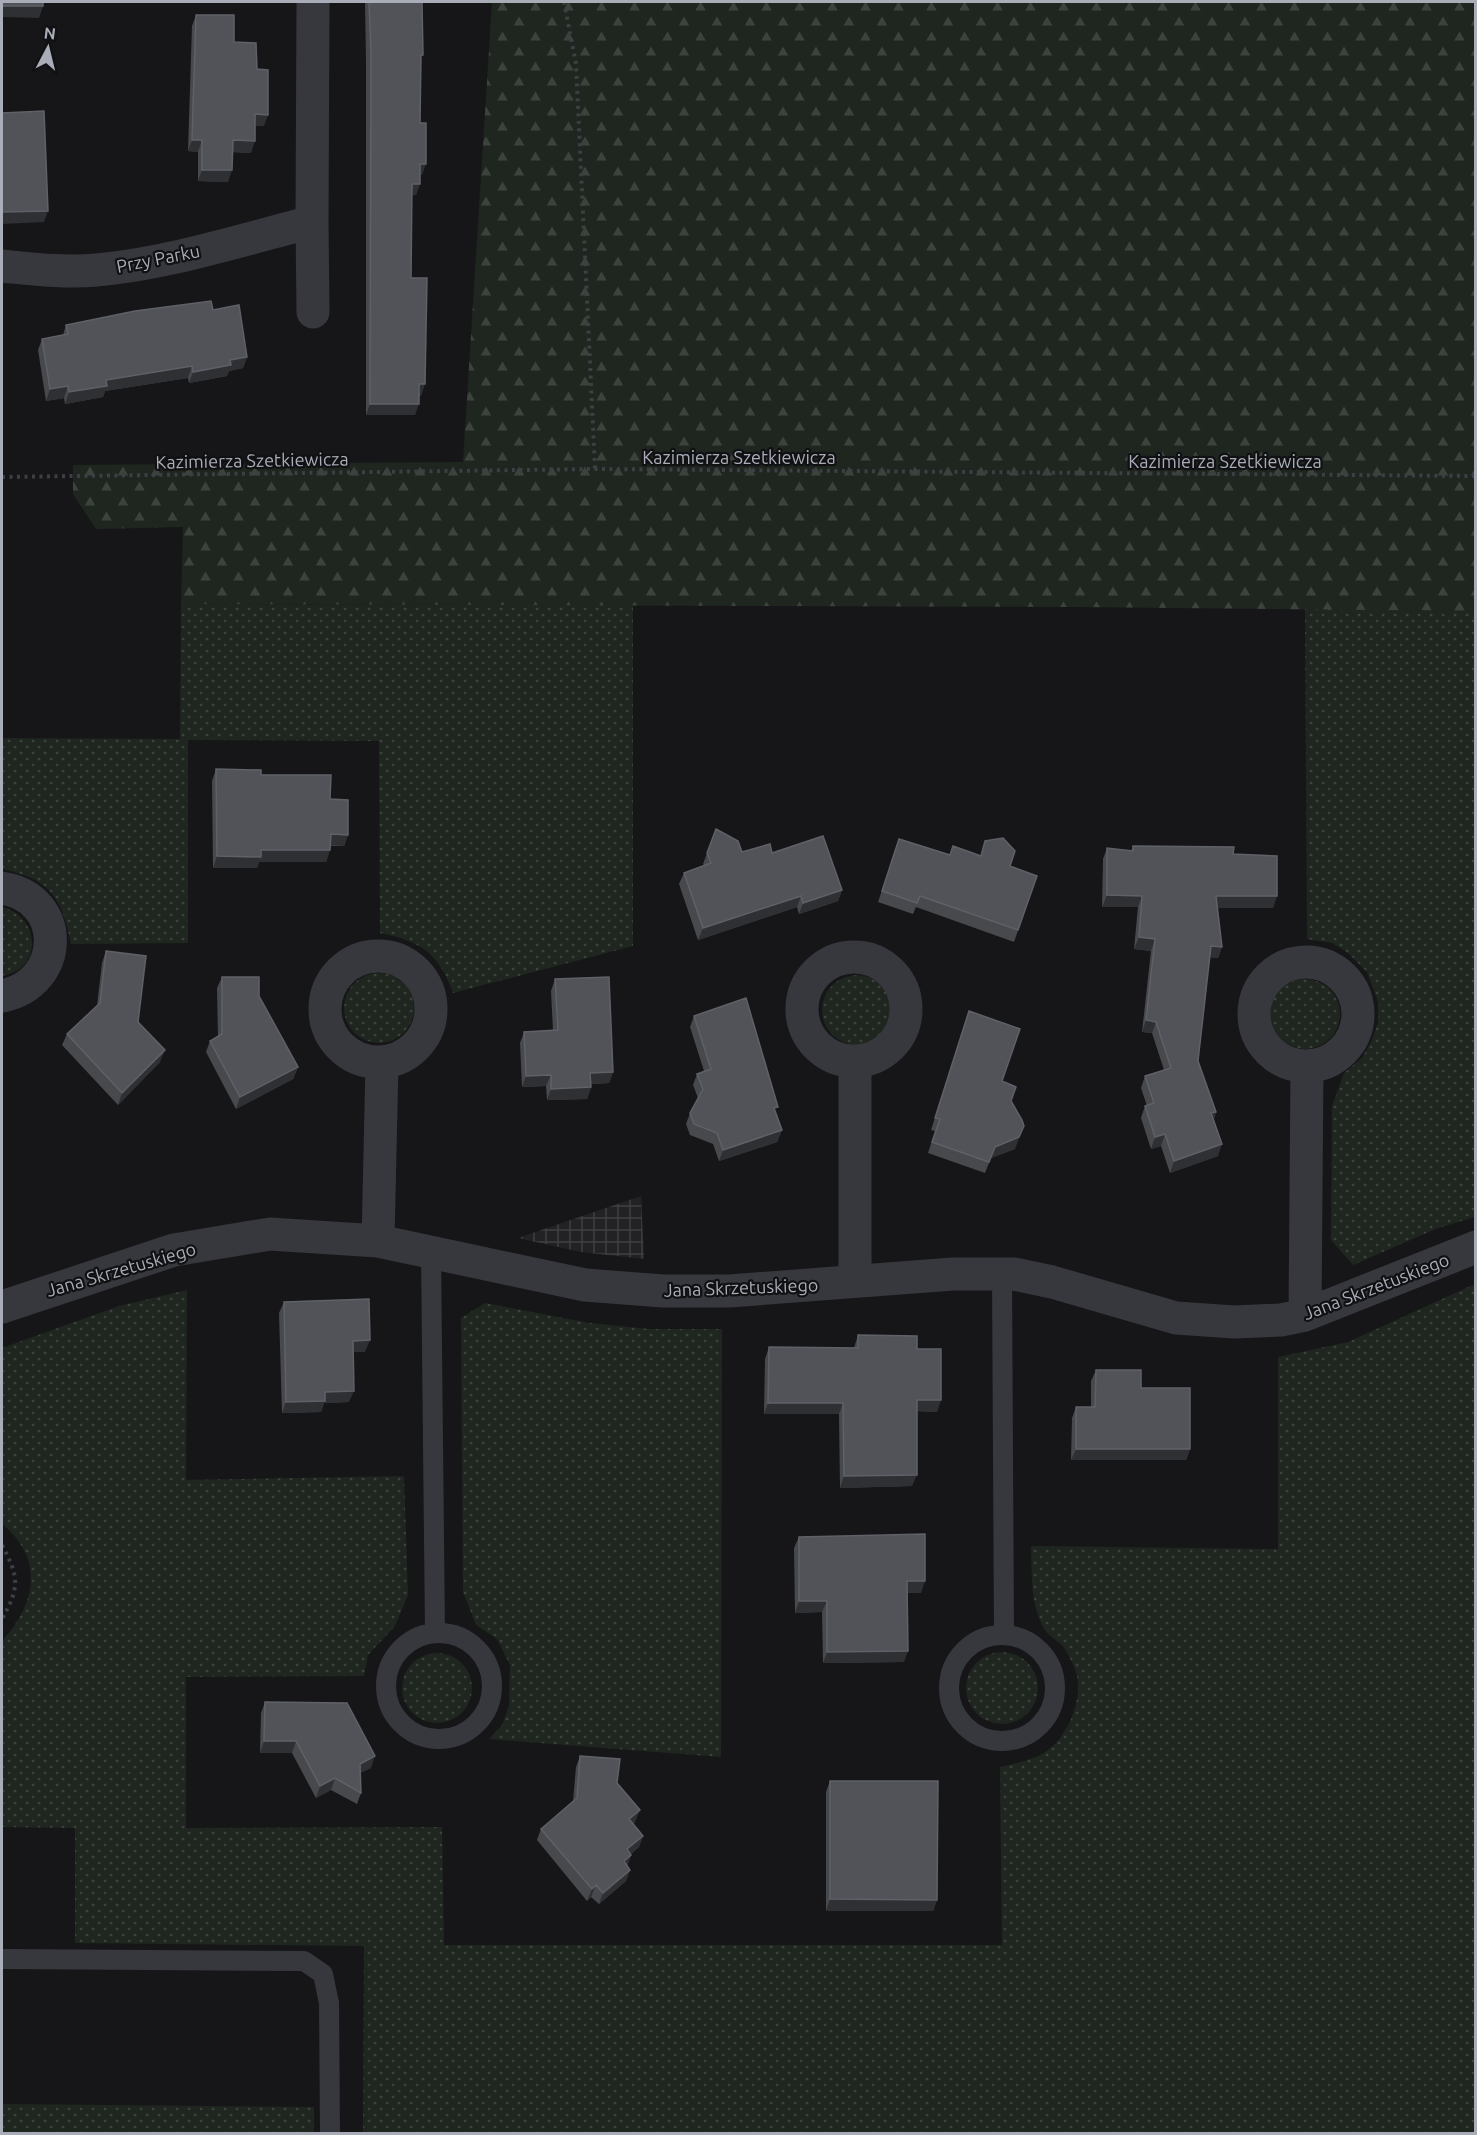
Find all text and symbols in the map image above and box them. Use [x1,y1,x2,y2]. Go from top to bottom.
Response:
north arrow [18,18,78,78]
text: N [43,23,57,43]
street label: Przy Parku [114,240,202,276]
street label: Kazimierza Szetkiewicza [642,447,836,467]
street label: Kazimierza Szetkiewicza [155,448,349,472]
street label: Kazimierza Szetkiewicza [1128,451,1322,471]
street label: Jana Skrzetuskiego [44,1238,198,1300]
street label: Jana Skrzetuskiego [1300,1249,1452,1323]
street label: Jana Skrzetuskiego [663,1274,819,1300]

